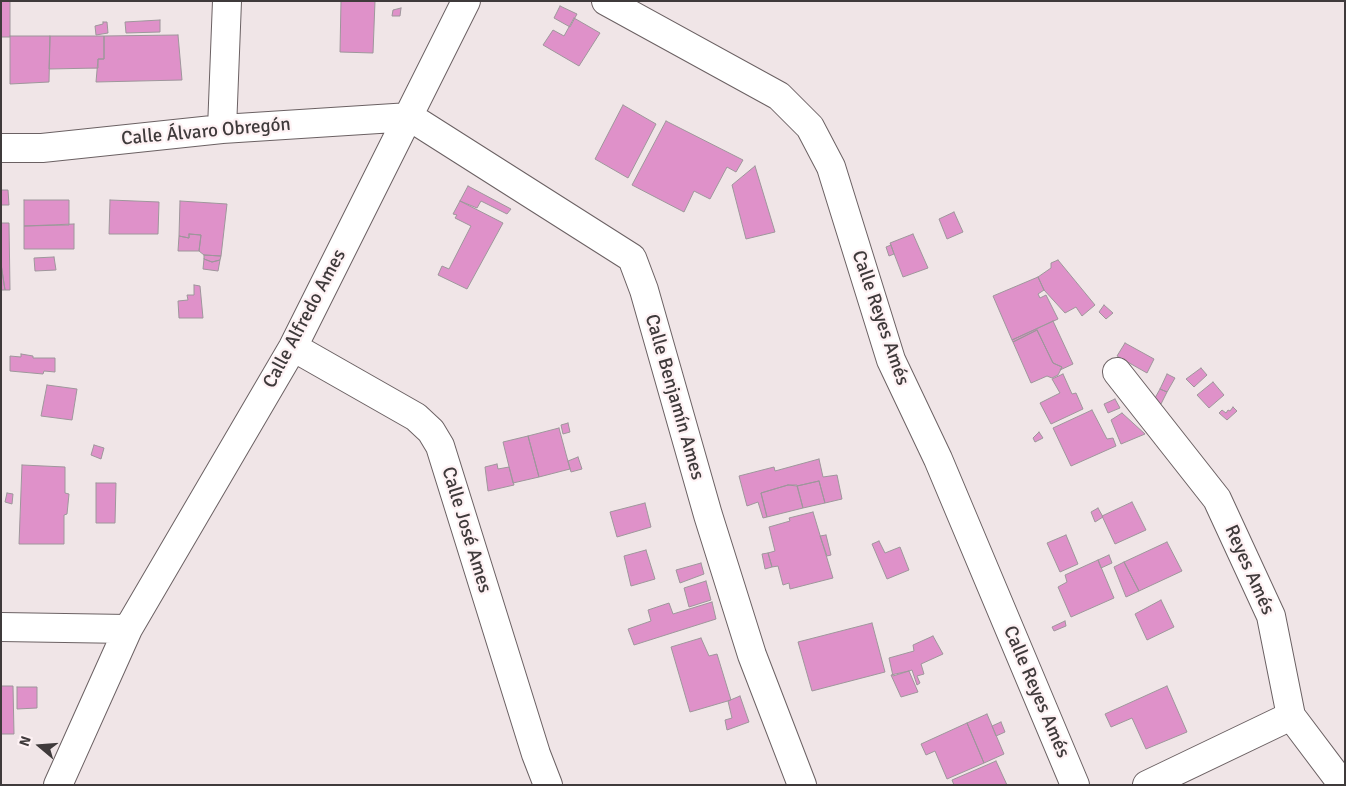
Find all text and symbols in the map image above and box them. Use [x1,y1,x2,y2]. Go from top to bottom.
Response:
street label: Calle Álvaro Obregón [120,113,292,151]
street label: Calle Alfredo Ames [259,246,351,392]
street label: Calle Reyes Amés [846,248,914,388]
street label: Calle Benjamín Ames [639,312,709,482]
street label: Calle José Ames [436,464,496,596]
street label: Reyes Amés [1219,522,1279,618]
street label: Calle Reyes Amés [998,623,1074,761]
north arrow [15,721,65,771]
text: N [16,734,35,748]

